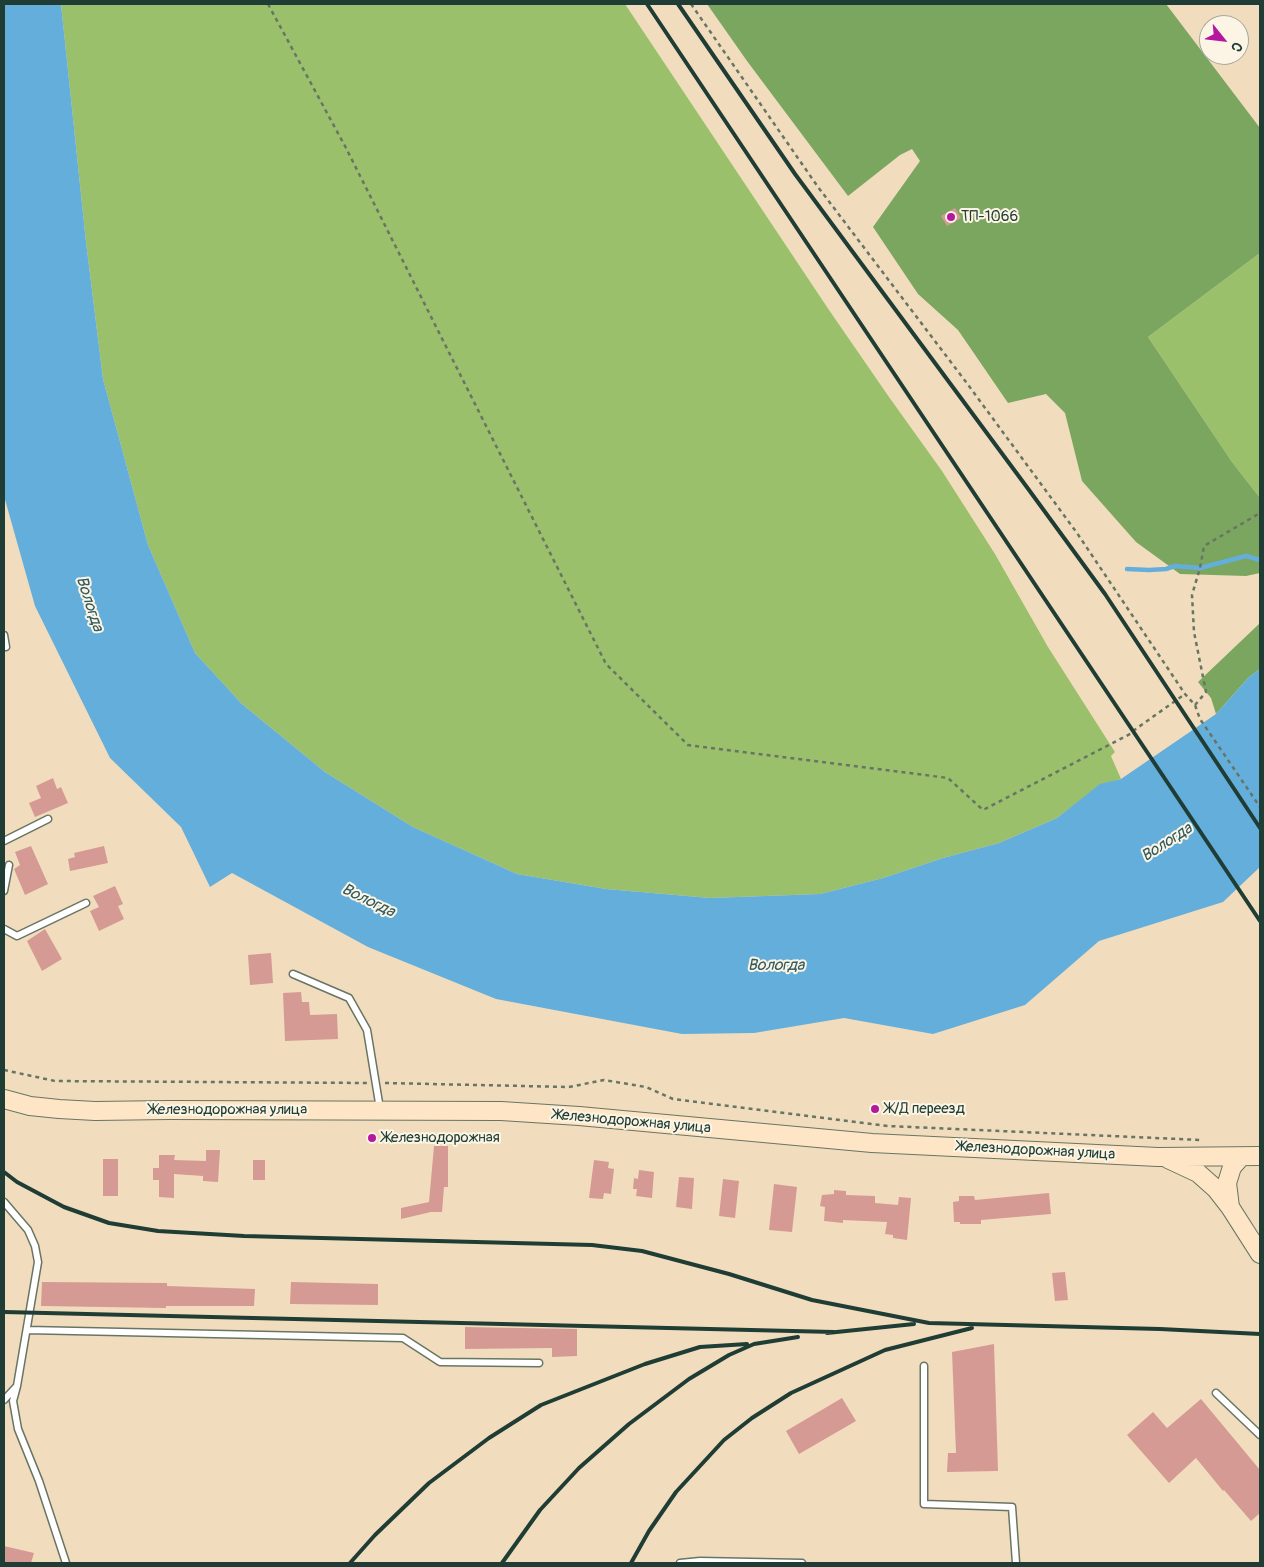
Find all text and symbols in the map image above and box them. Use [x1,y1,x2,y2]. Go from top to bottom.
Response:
north arrow [1199,15,1249,65]
text: С [1227,39,1246,55]
place label: ТП-1066 [961,208,1018,226]
marker: ТП-1066 [945,211,957,223]
water label: Вологда [71,574,107,634]
water label: Вологда [1138,820,1196,866]
water label: Вологда [338,880,398,922]
water label: Вологда [748,956,804,976]
place label: Ж/Д переезд [885,1100,965,1118]
street label: Железнодорожная улица [149,1101,307,1119]
marker: Ж/Д переезд [869,1103,881,1115]
street label: Железнодорожная улица [552,1106,712,1138]
place label: Железнодорожная [382,1129,500,1147]
marker: Железнодорожная [366,1132,378,1144]
street label: Железнодорожная улица [956,1138,1116,1164]

